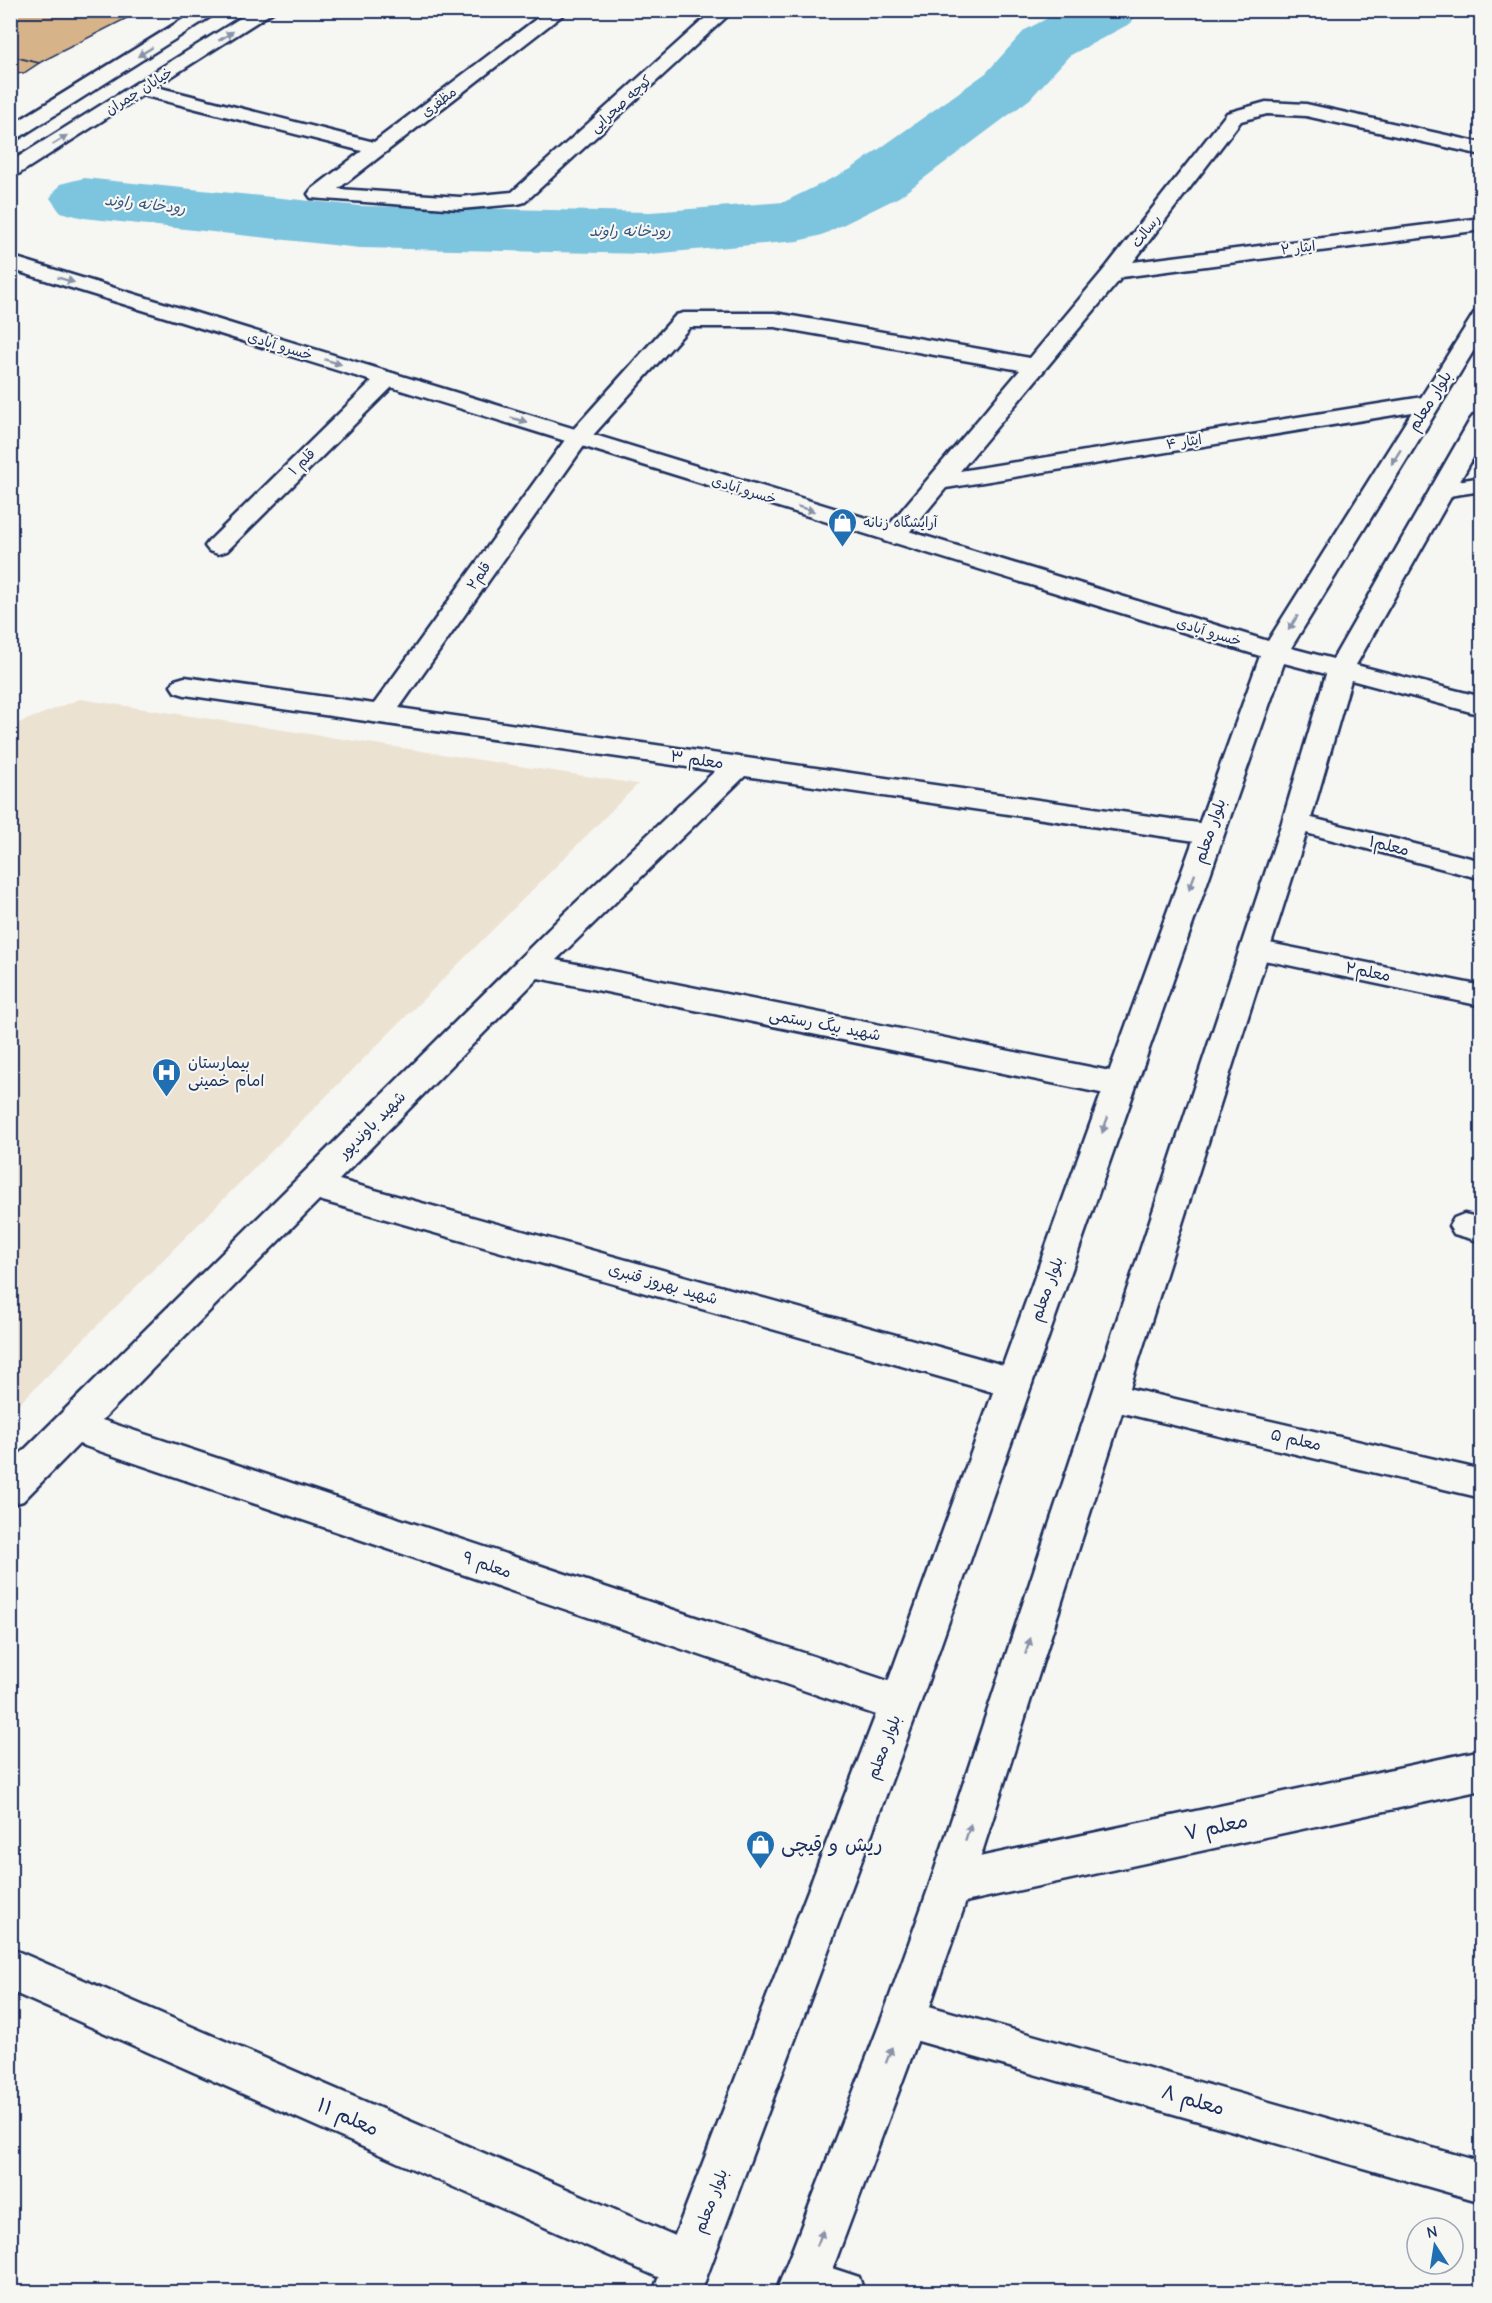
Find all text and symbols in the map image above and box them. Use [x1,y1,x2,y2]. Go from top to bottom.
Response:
one-way arrow [217,31,234,42]
one-way arrow [137,47,153,58]
street label: خیابان چمران [102,64,176,119]
street label: کوچه صحرایی [587,72,656,137]
street label: مظفری [418,83,460,121]
one-way arrow [52,134,68,145]
water label: رودخانه راوند [103,191,187,217]
street label: رسالت [1128,211,1164,251]
water label: رودخانه راوند [589,222,671,240]
street label: ایثار ۲ [1280,237,1316,259]
one-way arrow [57,276,75,285]
street label: خسرو آبادی [246,328,314,364]
one-way arrow [324,358,342,368]
street label: بلوار معلم [1404,368,1458,436]
one-way arrow [510,416,528,425]
street label: ایثار ۴ [1165,431,1203,453]
street label: قلم ۱ [285,445,320,480]
one-way arrow [1390,449,1401,465]
street label: خسرو آبادی [710,472,778,508]
one-way arrow [797,505,815,514]
shop icon: آرایشگاه زنانه [826,506,858,548]
place label: آرایشگاه زنانه [863,514,938,531]
street label: قلم۲ [463,559,496,594]
street label: خسرو آبادی [1175,614,1243,650]
one-way arrow [1288,615,1299,631]
street label: معلم ۳ [669,747,725,776]
street label: بلوار معلم [1191,796,1232,867]
street label: معلم۱ [1366,832,1411,863]
one-way arrow [1186,873,1196,891]
street label: معلم۲ [1343,959,1392,988]
street label: شهید بیگ رستمی [768,1004,882,1046]
place label: بیمارستان امام خمینی [188,1054,264,1093]
hospital icon: بیمارستان امام خمینی [151,1056,183,1098]
street label: شهید باوندپور [334,1088,410,1164]
one-way arrow [1100,1116,1110,1134]
street label: بلوار معلم [1027,1254,1070,1325]
street label: شهید بهروز قنبری [606,1260,720,1308]
street label: معلم ۵ [1268,1425,1323,1457]
street label: معلم ۹ [459,1548,514,1585]
one-way arrow [1024,1637,1034,1655]
street label: بلوار معلم [864,1712,907,1783]
street label: معلم ۷ [1182,1809,1251,1848]
one-way arrow [964,1823,973,1841]
shop icon: ریش و قیچی [744,1828,776,1870]
place label: ریش و قیچی [781,1833,883,1857]
one-way arrow [885,2046,895,2064]
street label: معلم ۸ [1158,2080,1227,2123]
street label: معلم ۱۱ [312,2093,382,2143]
street label: بلوار معلم [691,2166,734,2237]
north arrow [1405,2216,1465,2276]
text: N [1425,2222,1439,2242]
one-way arrow [815,2228,825,2246]

